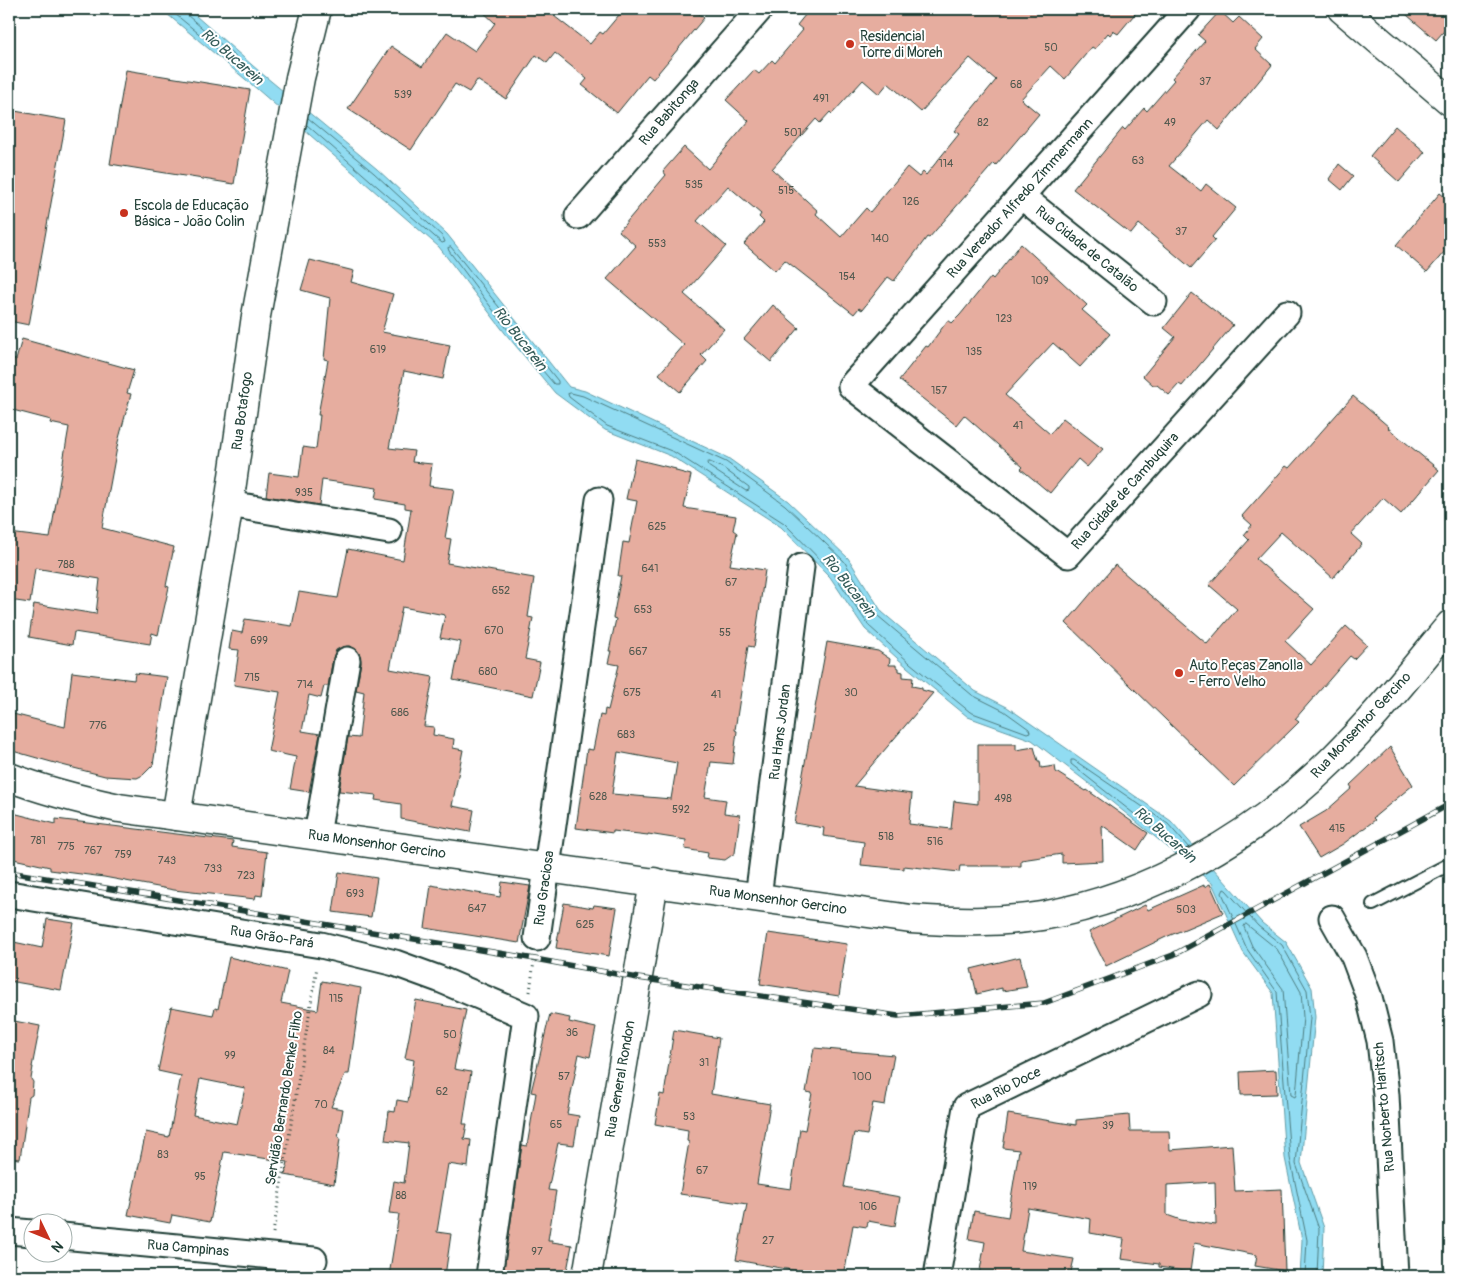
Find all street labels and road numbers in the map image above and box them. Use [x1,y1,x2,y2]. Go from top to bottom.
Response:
street label: Rua Babitonga [635,75,703,149]
street label: Rua Vereador Alfredo Zimmermann [943,114,1097,282]
street label: Rua Cidade de Catalão [1032,202,1142,296]
street label: Rua Botafogo [228,370,256,451]
street label: Rua Cidade de Cambuquira [1068,429,1182,553]
street label: Rua Monsenhor Gercino [1307,668,1415,782]
street label: Rua Hans Jordan [766,683,794,781]
street label: Rua Monsenhor Gercino [307,826,448,862]
street label: Rua Graciosa [530,849,558,927]
street label: Rua Monsenhor Gercino [708,882,849,918]
street label: Rua Grão-Pará [229,922,315,952]
street label: Servidão Bernardo Benke Filho [262,1009,306,1186]
street label: Rua General Rondon [601,1019,639,1139]
street label: Rua Norberto Haritsch [1370,1041,1398,1173]
street label: Rua Rio Doce [968,1063,1044,1113]
street label: Rua Campinas [146,1236,230,1260]

